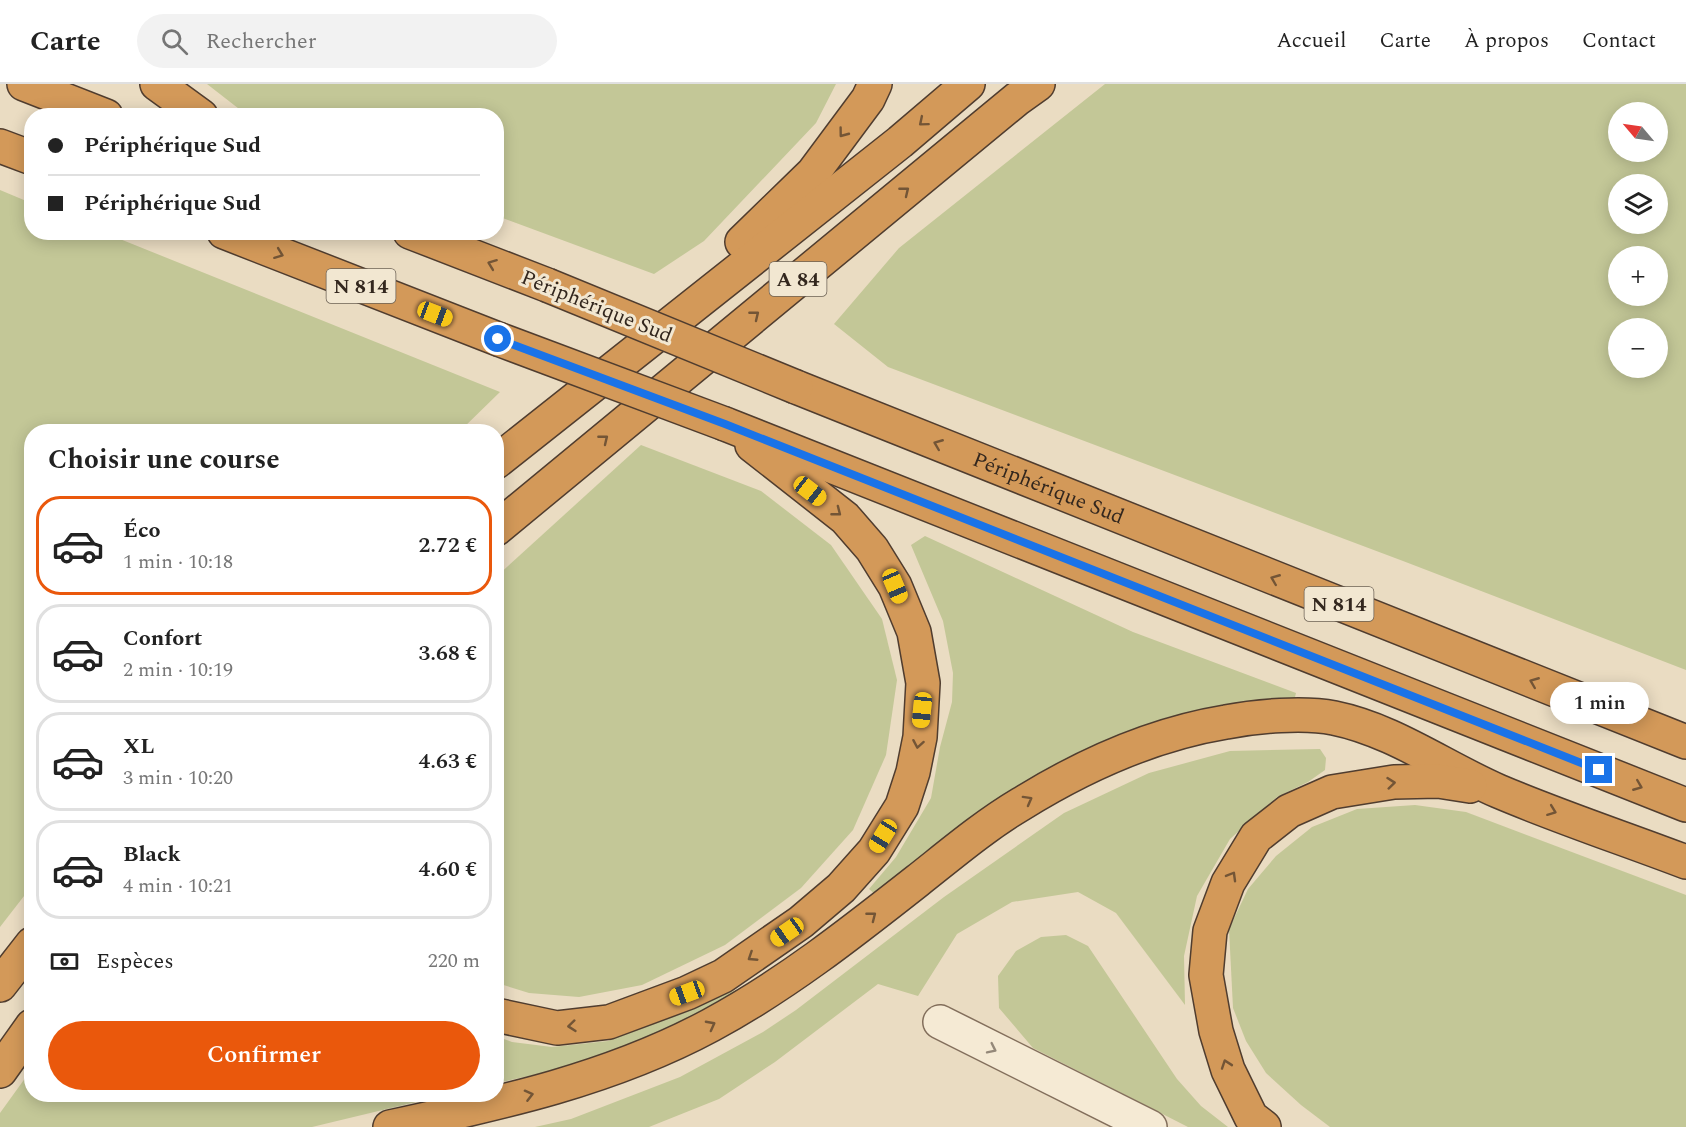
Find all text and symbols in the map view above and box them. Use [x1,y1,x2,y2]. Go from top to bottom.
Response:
search box [137,14,557,68]
text: Carte [30,20,101,63]
icon: search [158,25,191,58]
text: Rechercher [206,25,316,58]
text: Accueil [1276,25,1347,57]
text: Carte [1380,25,1431,57]
text: À propos [1464,25,1549,57]
text: Contact [1582,25,1656,57]
north arrow [1608,102,1668,162]
map controls [1608,102,1668,378]
one-way arrow [919,115,930,126]
one-way arrow [840,126,851,137]
text: Périphérique Sud [84,129,261,162]
button: layers [1608,174,1668,234]
text: Périphérique Sud [84,187,261,220]
one-way arrow [898,187,909,198]
one-way arrow [273,246,283,259]
button: + [1608,246,1668,306]
one-way arrow [487,259,498,271]
street label: Périphérique Sud [516,262,677,352]
road number: A 84 [770,262,826,296]
road number: N 814 [326,269,395,303]
car [415,299,455,329]
one-way arrow [748,311,759,322]
button: − [1608,318,1668,378]
route start [484,325,511,352]
one-way arrow [597,435,608,446]
text: Choisir une course [48,439,280,481]
one-way arrow [934,439,945,451]
street label: Périphérique Sud [968,444,1129,533]
car [790,473,830,509]
one-way arrow [830,504,841,515]
text: Éco [123,514,161,547]
icon: car [51,519,105,573]
text: 2.72 € [419,529,477,562]
text: 1 min · 10:18 [123,547,233,577]
car [880,566,910,606]
one-way arrow [1270,574,1281,586]
road number: N 814 [1304,587,1374,621]
text: Confort [123,622,202,655]
icon: car [51,627,105,681]
text: 3.68 € [419,637,477,670]
text: 2 min · 10:19 [123,655,233,685]
one-way arrow [1529,677,1540,689]
callout: 1 min [1550,683,1648,725]
text: 1 min [1574,688,1625,718]
car [911,691,933,729]
text: XL [123,730,154,763]
icon: car [51,735,105,789]
one-way arrow [913,740,925,749]
text: 4.63 € [419,745,477,778]
route end [1585,756,1612,783]
text: 3 min · 10:20 [123,763,233,793]
one-way arrow [1386,777,1396,790]
one-way arrow [1632,779,1643,791]
one-way arrow [1022,795,1032,807]
one-way arrow [1546,804,1557,816]
car [866,816,900,856]
text: Black [123,838,181,871]
icon: car [51,843,105,897]
text: 4.60 € [419,853,477,886]
text: 4 min · 10:21 [123,871,233,901]
one-way arrow [1225,872,1236,883]
one-way arrow [865,913,876,924]
car [767,914,807,950]
icon: cash [48,945,81,978]
text: Espèces [96,945,174,978]
text: 220 m [428,946,480,976]
one-way arrow [748,949,758,961]
car [667,978,707,1008]
one-way arrow [568,1019,577,1032]
button: Confirmer [48,1021,480,1090]
one-way arrow [704,1021,715,1032]
one-way arrow [986,1041,997,1053]
one-way arrow [1221,1059,1234,1070]
one-way arrow [524,1090,534,1103]

